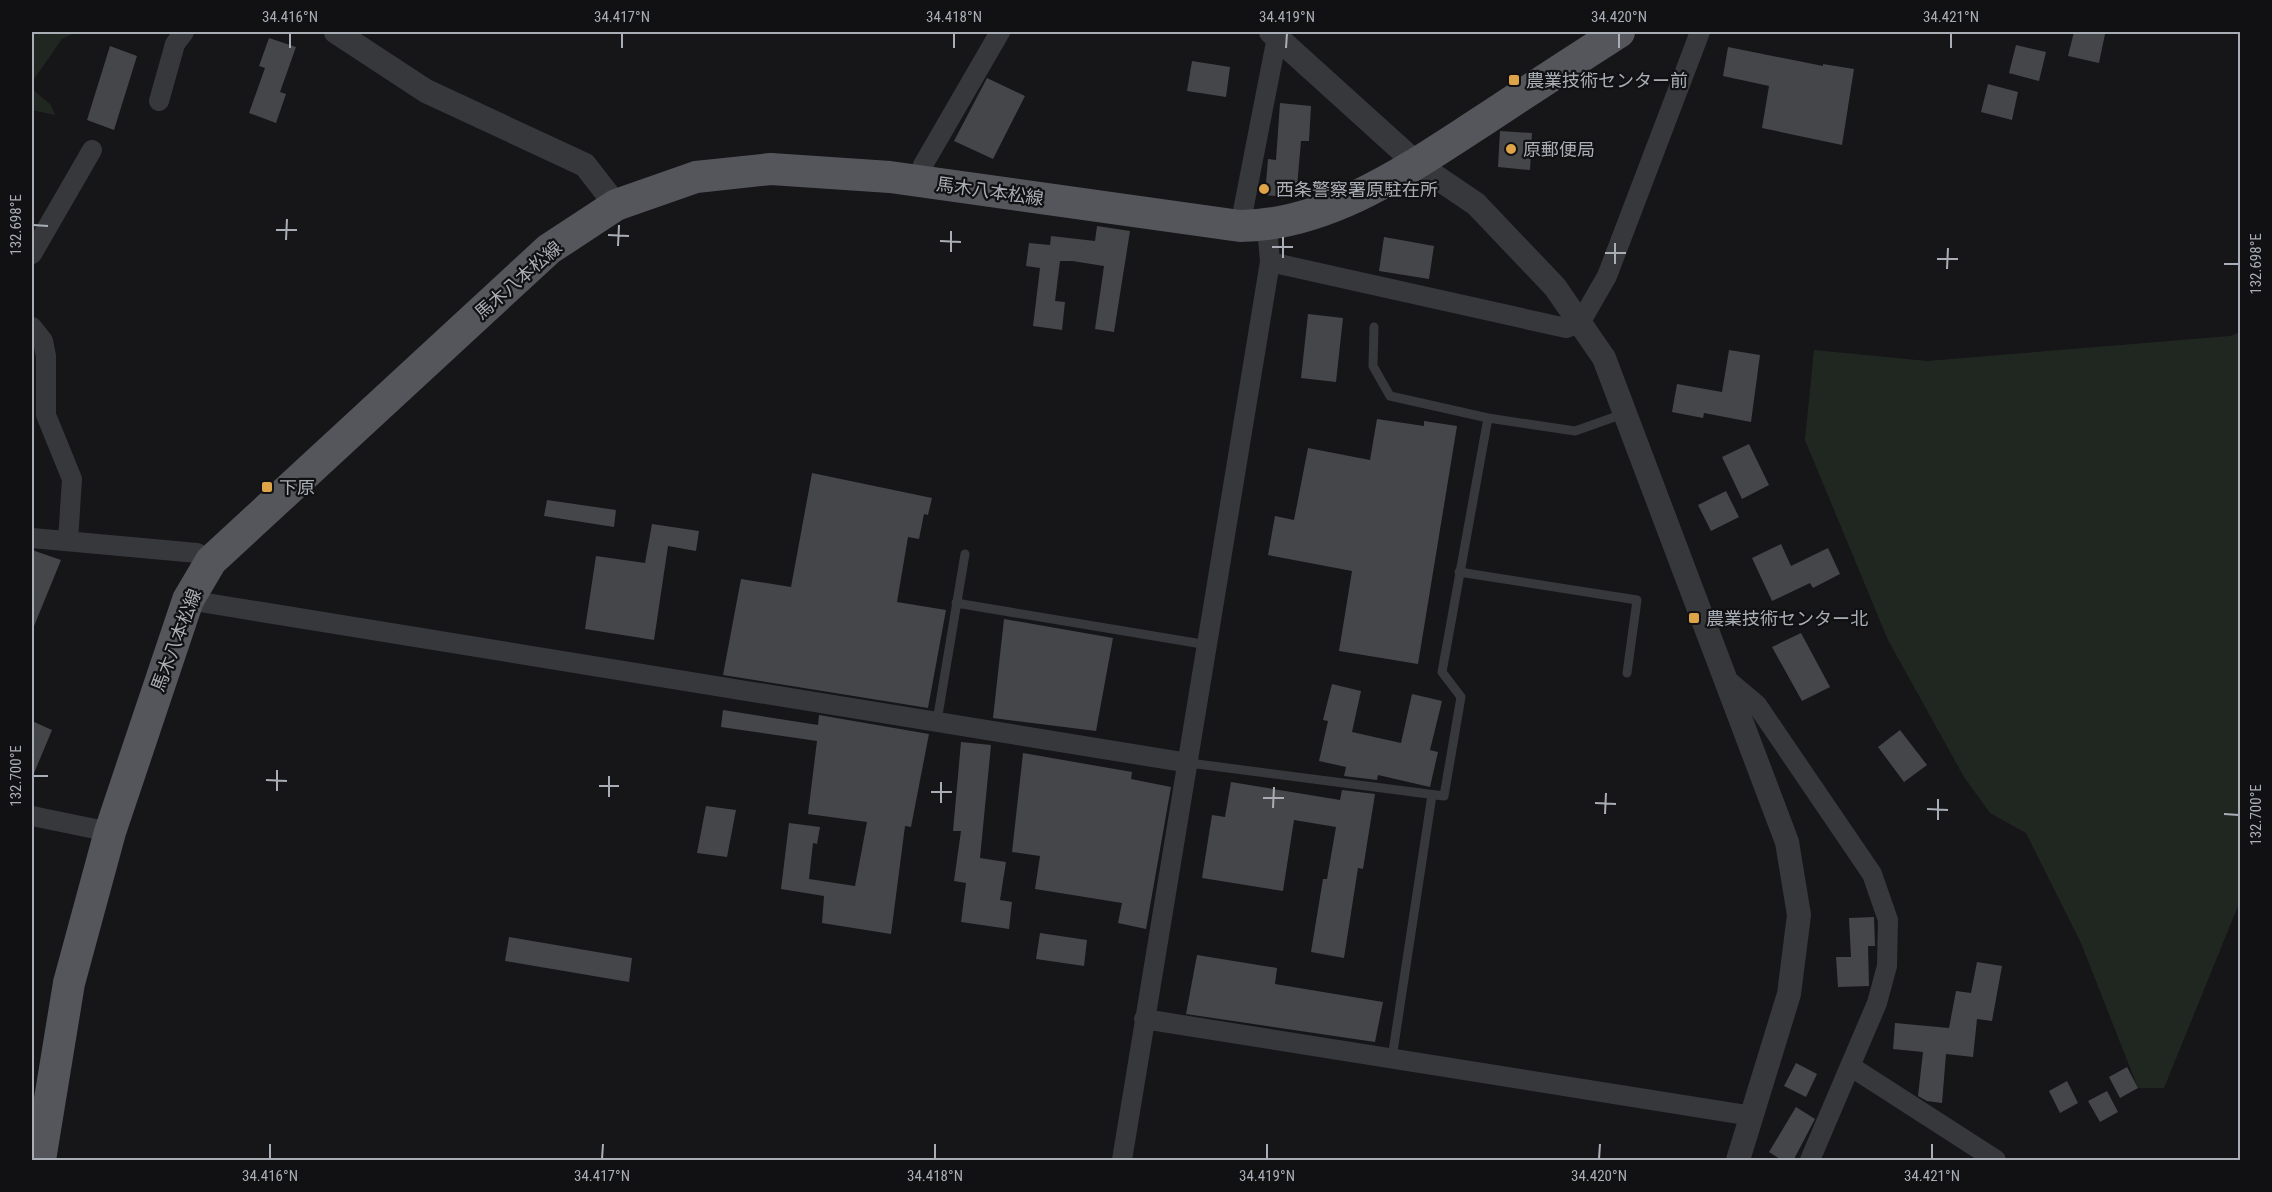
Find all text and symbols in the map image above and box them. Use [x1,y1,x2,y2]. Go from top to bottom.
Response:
text: 34.416°N [262,8,318,26]
text: 34.417°N [594,8,650,26]
text: 34.418°N [926,8,982,26]
text: 34.419°N [1259,8,1315,26]
text: 34.420°N [1591,8,1647,26]
text: 34.421°N [1923,8,1979,26]
place label: 農業技術センター前 [1526,70,1688,91]
marker: 農業技術センター前 [1507,73,1521,87]
place label: 原郵便局 [1523,139,1595,160]
marker: 原郵便局 [1504,142,1518,156]
street label: 馬木八本松線 [935,173,1045,209]
place label: 西条警察署原駐在所 [1276,179,1438,200]
marker: 西条警察署原駐在所 [1257,182,1271,196]
text: 132.698°E [7,194,25,256]
text: 132.698°E [2247,233,2265,295]
street label: 馬木八本松線 [470,237,566,323]
place label: 下原 [279,477,315,498]
marker: 下原 [260,480,274,494]
street label: 馬木八本松線 [147,586,205,694]
place label: 農業技術センター北 [1706,608,1868,629]
marker: 農業技術センター北 [1687,611,1701,625]
text: 132.700°E [7,745,25,807]
text: 132.700°E [2247,784,2265,846]
text: 34.416°N [242,1167,298,1185]
text: 34.417°N [574,1167,630,1185]
text: 34.418°N [907,1167,963,1185]
text: 34.419°N [1239,1167,1295,1185]
text: 34.420°N [1571,1167,1627,1185]
text: 34.421°N [1904,1167,1960,1185]

